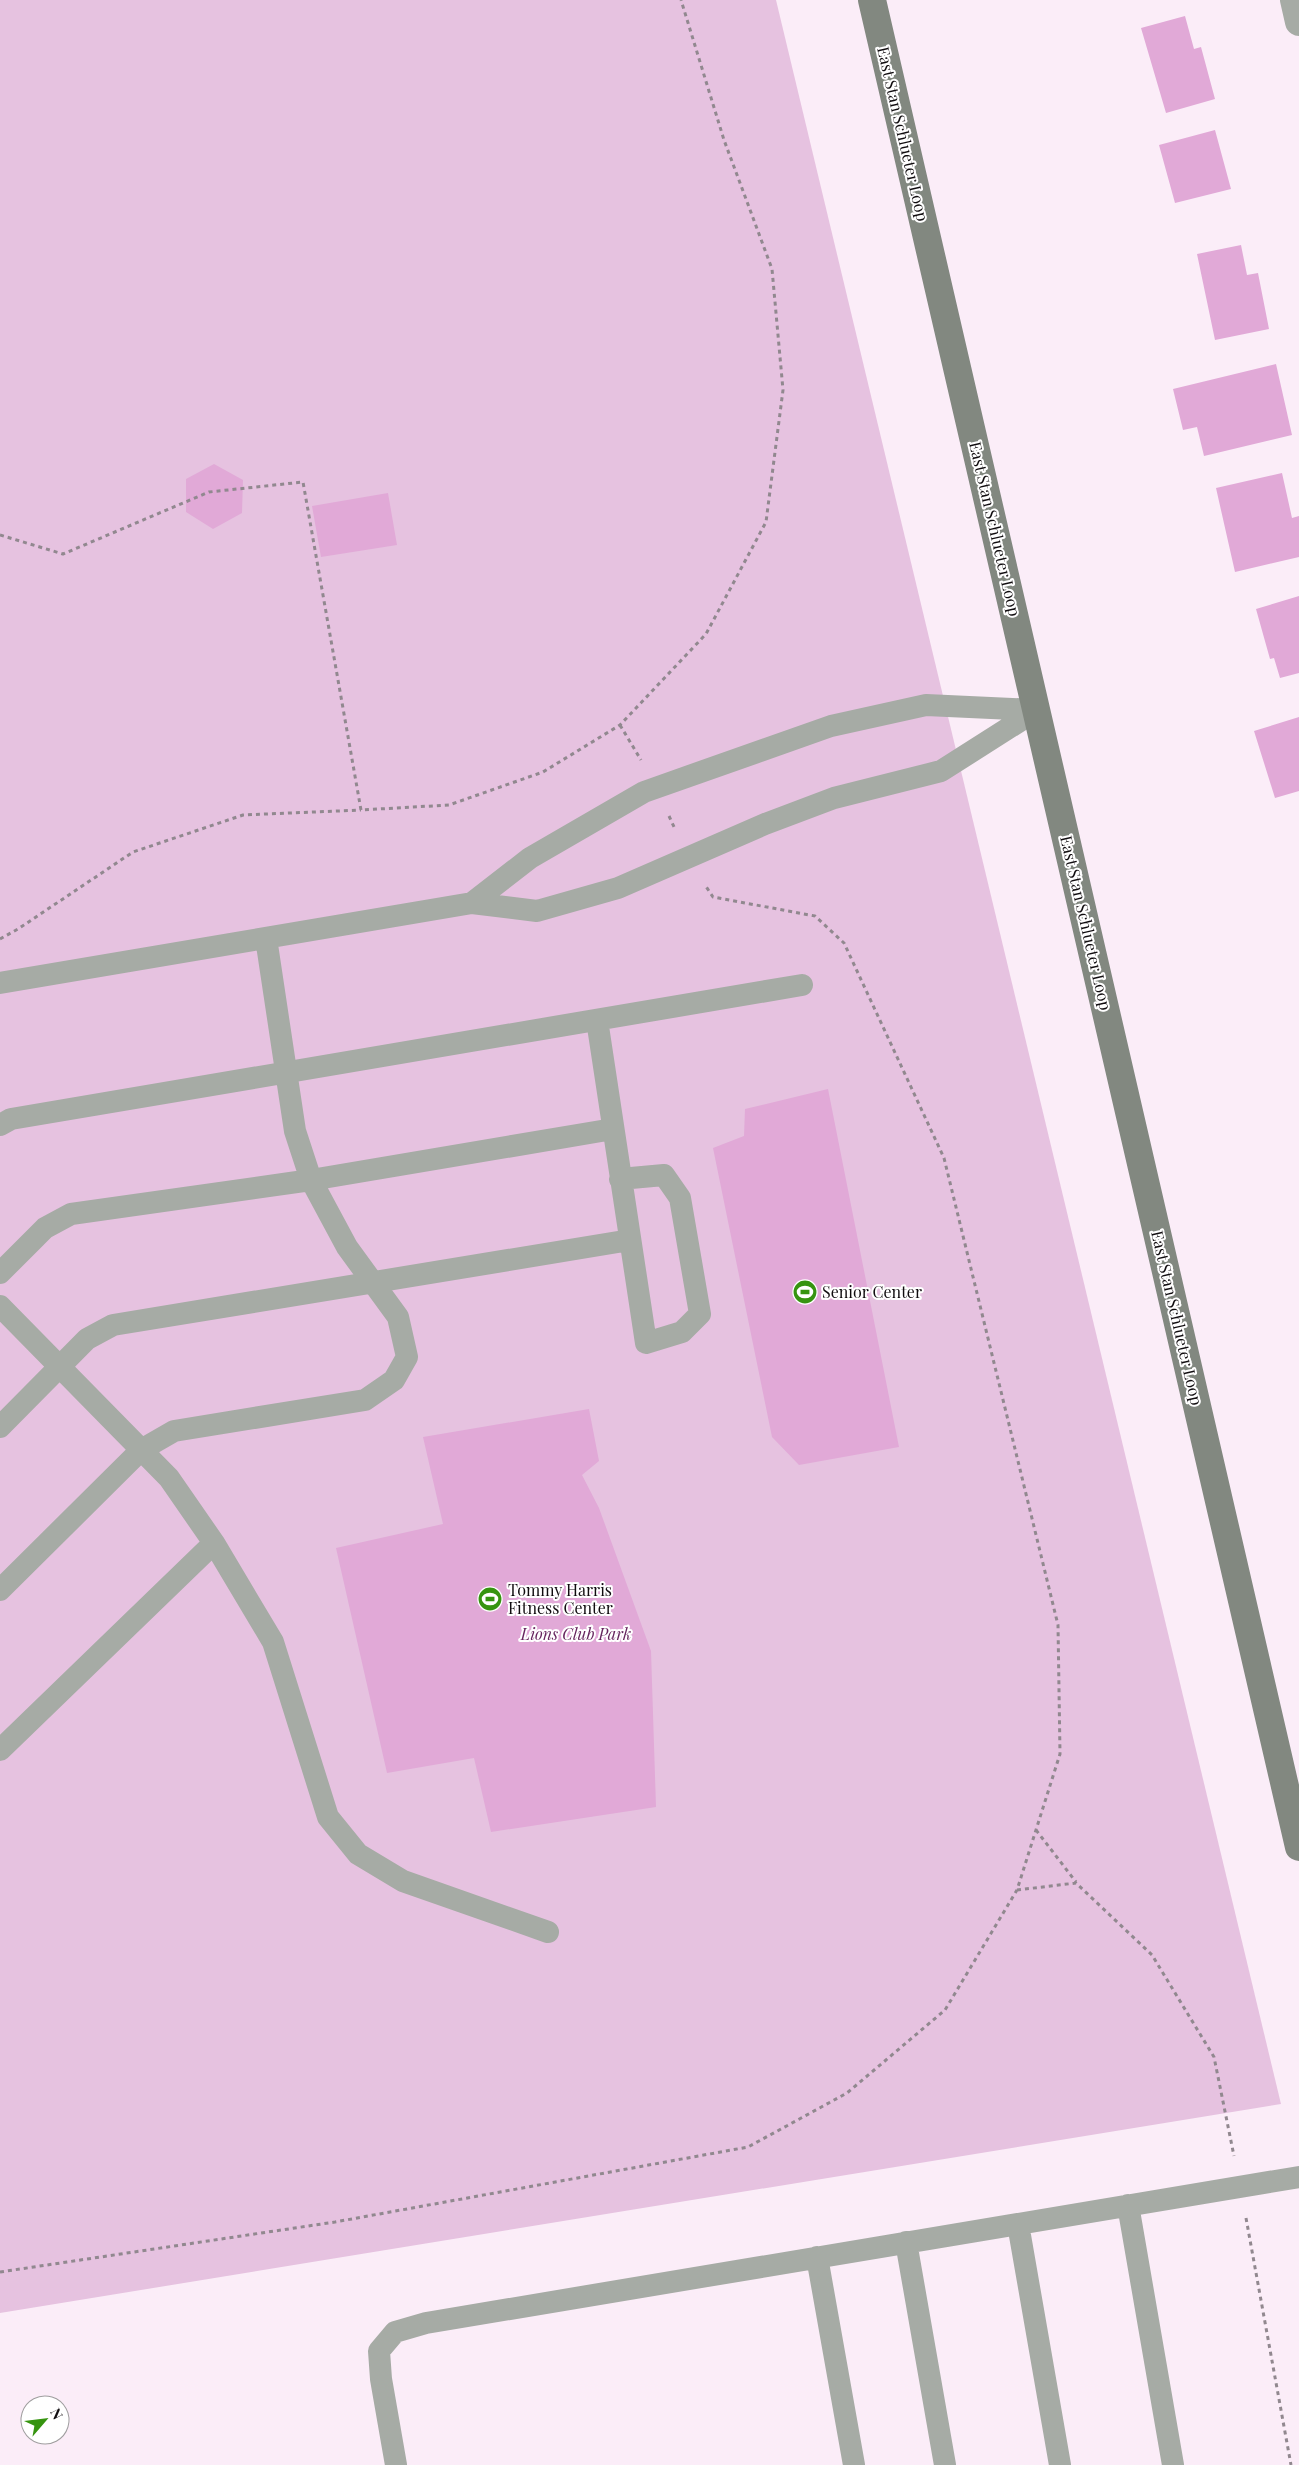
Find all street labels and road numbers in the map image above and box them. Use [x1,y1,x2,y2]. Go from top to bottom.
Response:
street label: East Stan Schlueter Loop [873,45,934,223]
street label: East Stan Schlueter Loop [965,440,1026,618]
street label: East Stan Schlueter Loop [1056,834,1117,1012]
street label: East Stan Schlueter Loop [1147,1229,1208,1407]

